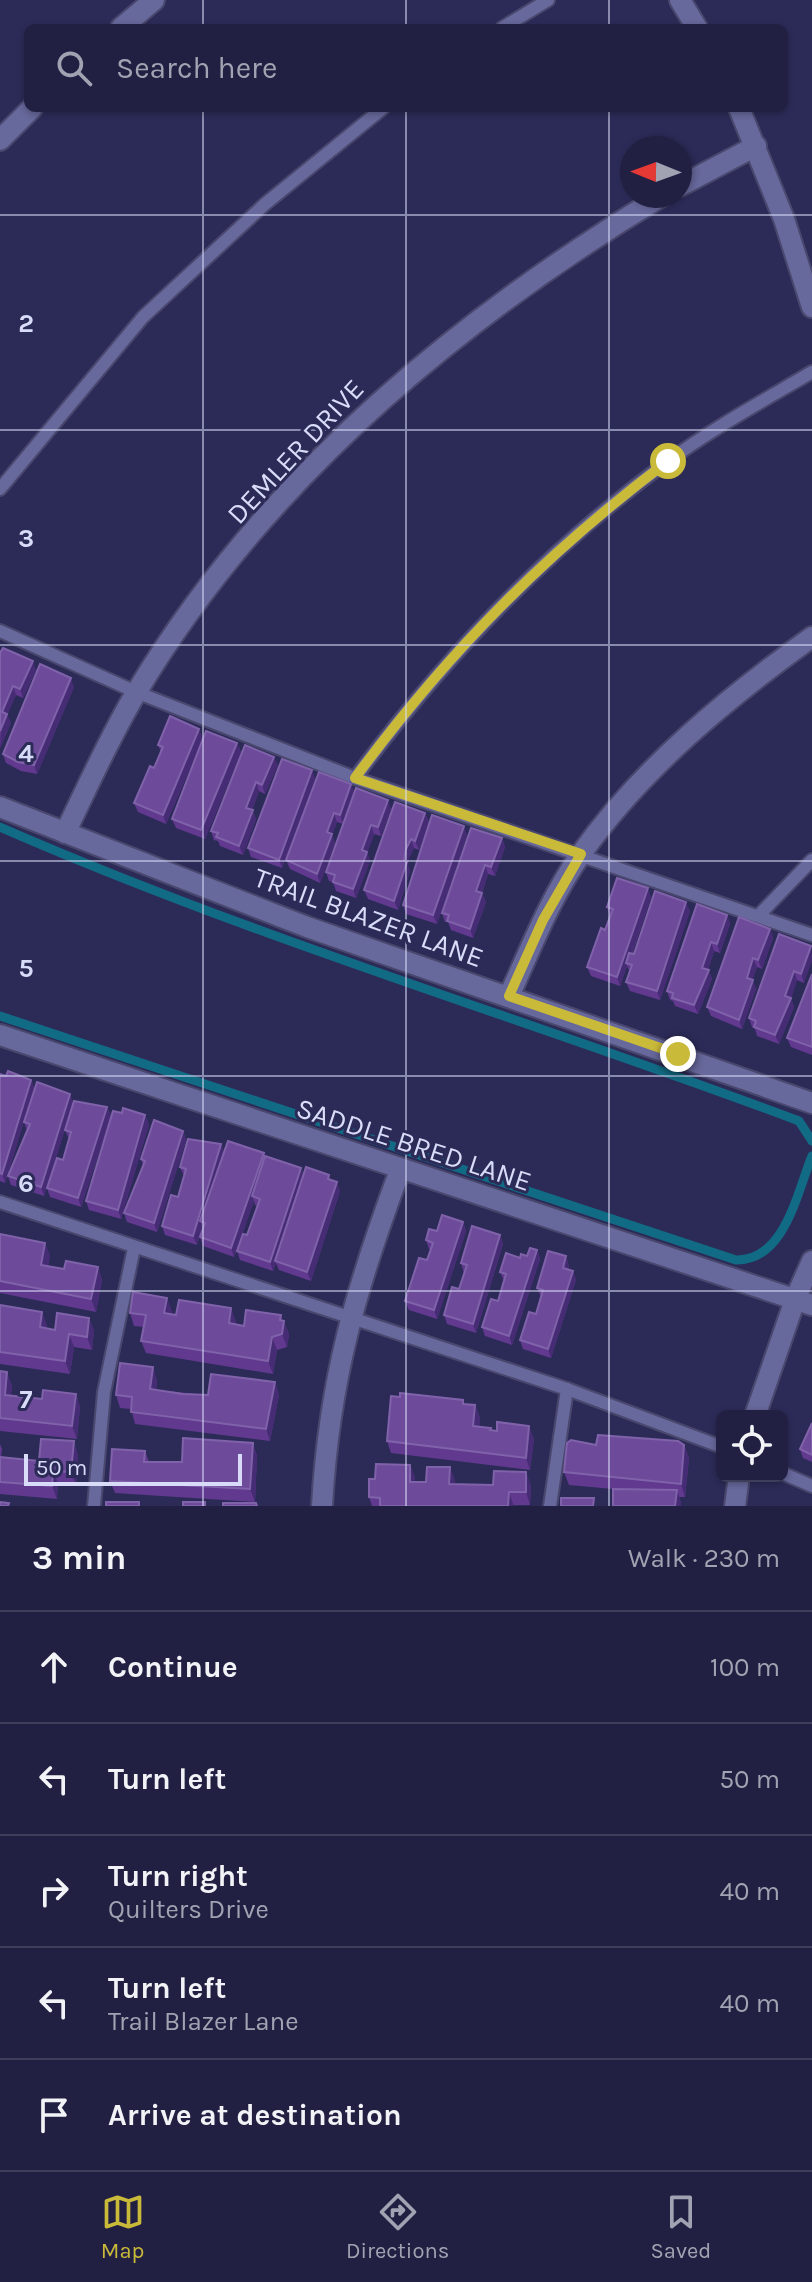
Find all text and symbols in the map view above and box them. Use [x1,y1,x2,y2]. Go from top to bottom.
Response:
search box [24,24,788,112]
icon: search [52,46,96,90]
text: Search here [116,50,277,86]
north arrow [620,136,692,208]
text: 2 [18,308,34,339]
street label: DEMLER DRIVE [220,372,371,530]
route start [650,443,686,479]
text: 3 [18,523,34,554]
text: 4 [18,738,34,769]
street label: TRAIL BLAZER LANE [250,861,488,974]
text: 5 [18,953,34,984]
route end [660,1036,696,1072]
street label: SADDLE BRED LANE [292,1091,535,1198]
text: 6 [18,1168,34,1199]
text: 7 [20,1384,33,1415]
map controls [716,1410,788,1482]
button: locate [716,1410,788,1482]
scale bar [24,1450,242,1486]
text: 50 m [36,1455,87,1481]
text: 3 min [32,1538,126,1578]
text: Walk · 230 m [628,1543,780,1574]
icon: ahead [32,1645,76,1689]
text: Continue [108,1649,238,1685]
text: 100 m [710,1652,780,1683]
icon: left [32,1757,76,1801]
text: Turn left [108,1761,226,1797]
text: 50 m [719,1764,780,1795]
text: Turn right [108,1858,248,1894]
icon: right [32,1869,76,1913]
text: 40 m [720,1876,780,1907]
text: Quilters Drive [108,1894,269,1925]
text: Turn left [108,1970,226,2006]
icon: left [32,1981,76,2025]
text: 40 m [720,1988,780,2019]
text: Trail Blazer Lane [108,2006,299,2037]
icon: arrive [32,2093,76,2137]
text: Arrive at destination [108,2097,402,2133]
tab: Map [101,2190,145,2264]
tab: Directions [346,2190,449,2264]
tab: Saved [651,2190,711,2264]

